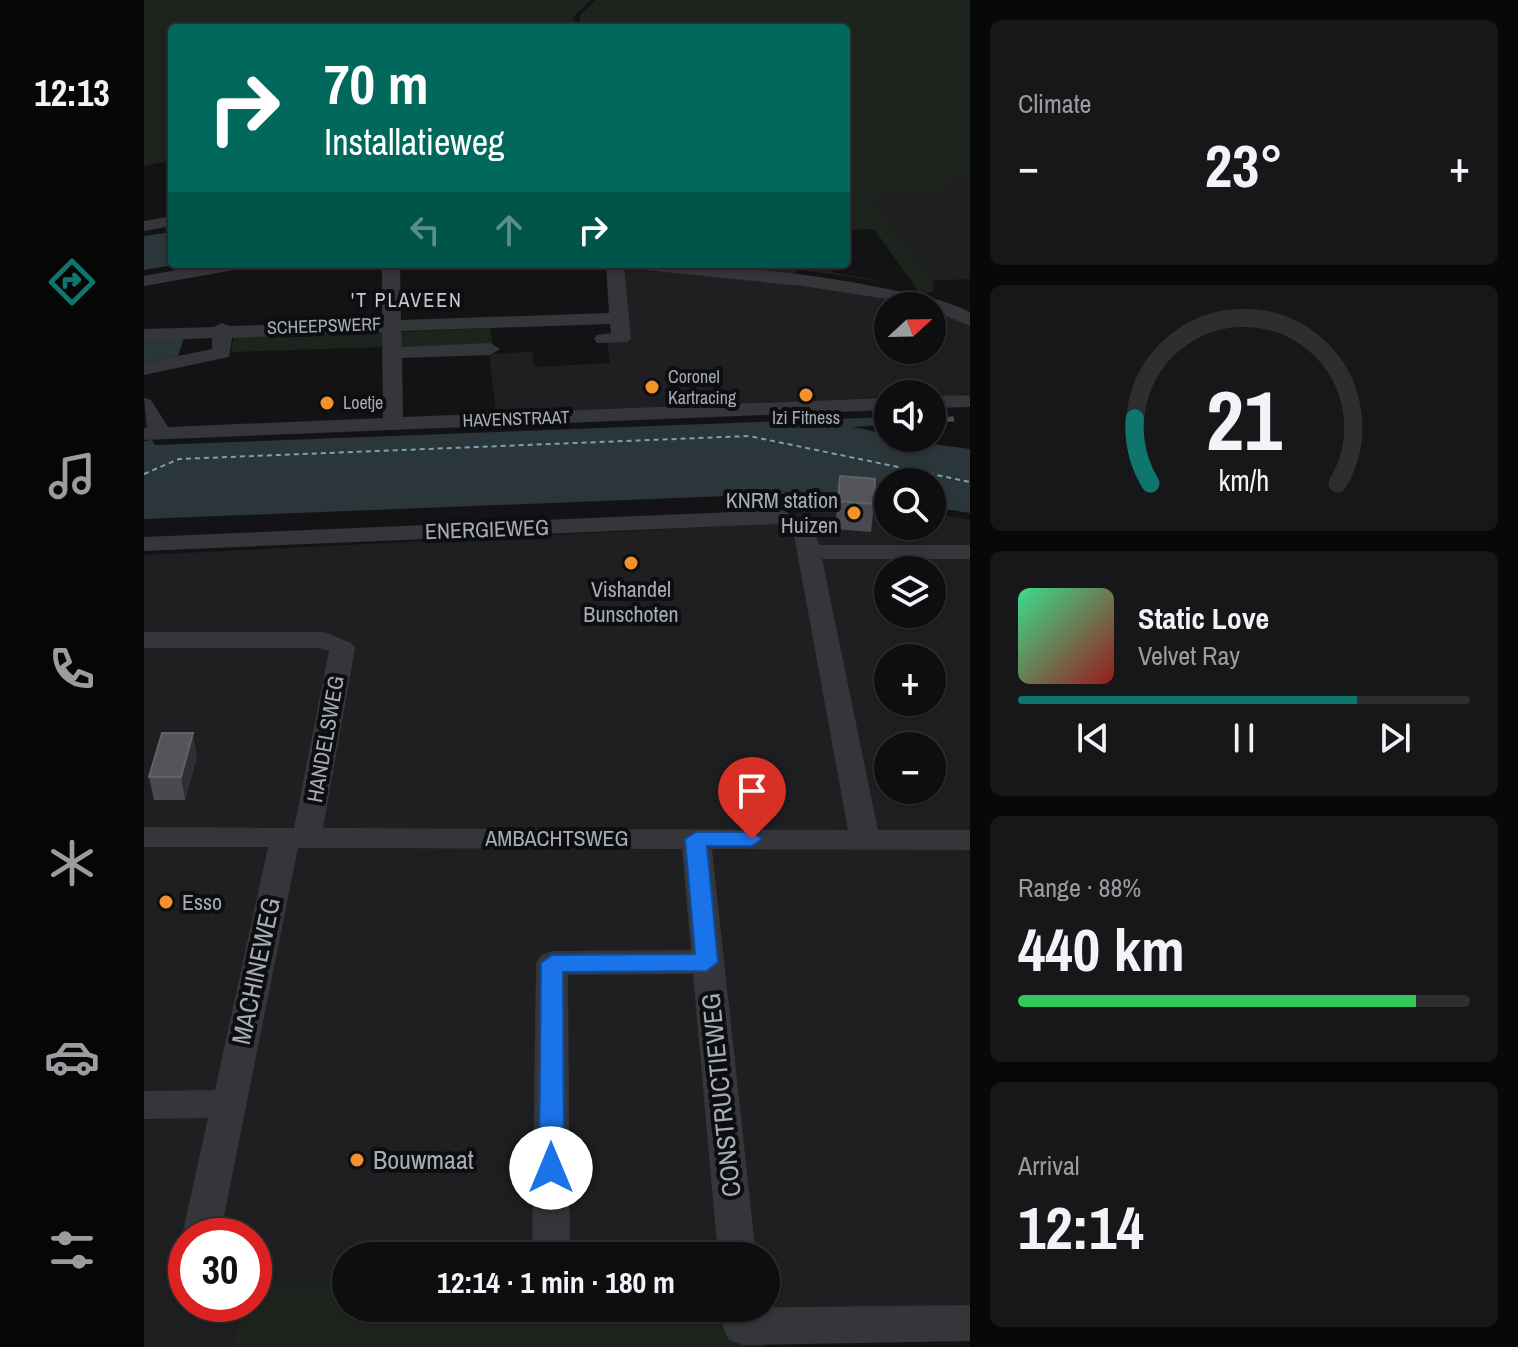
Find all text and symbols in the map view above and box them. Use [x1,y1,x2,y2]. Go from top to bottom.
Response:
text: 70 m [324,46,429,121]
icon: right [192,56,296,160]
text: 12:13 [34,69,110,117]
text: Climate [1018,86,1091,121]
text: Installatieweg [324,118,505,166]
text: 23° [1205,125,1283,206]
text: − [1018,136,1039,196]
text: + [1449,136,1470,196]
icon: left [403,208,447,252]
icon: ahead [487,208,531,252]
icon: right [571,208,615,252]
icon: directions [44,254,100,310]
district label: 'T PLAVEEN [351,286,463,313]
north arrow [874,292,946,364]
map controls [874,292,946,804]
street label: SCHEEPSWERF [267,311,381,340]
place label: Coronel Kartracing [668,364,737,410]
text: 21 [1206,364,1282,476]
marker: Coronel Kartracing [643,378,661,396]
button: sound [874,380,946,452]
marker: Izi Fitness [797,386,815,404]
place label: Loetje [343,390,383,415]
marker: Loetje [318,394,336,412]
street label: HAVENSTRAAT [462,404,570,433]
place label: Izi Fitness [772,405,840,430]
icon: music [44,448,100,504]
text: km/h [1219,461,1269,500]
button: search [874,468,946,540]
place label: KNRM station Huizen [726,485,838,540]
marker: KNRM station Huizen [845,504,863,522]
street label: ENERGIEWEG [424,512,550,546]
marker: Vishandel Bunschoten [622,554,640,572]
button: layers [874,556,946,628]
place label: Vishandel Bunschoten [583,574,679,629]
text: Static Love [1138,598,1269,638]
text: Velvet Ray [1138,638,1240,673]
icon: phone [44,641,100,697]
button: + [874,644,946,716]
street label: HANDELSWEG [299,673,351,805]
icon: previous [1071,716,1115,760]
icon: pause [1222,716,1266,760]
icon: next [1373,716,1417,760]
button: − [874,732,946,804]
pin [718,757,786,839]
icon: arrive [730,769,774,813]
street label: AMBACHTSWEG [484,823,629,853]
icon: climate [44,835,100,891]
text: Range · 88% [1018,870,1141,905]
place label: Esso [182,887,222,917]
marker: Esso [157,893,175,911]
street label: MACHINEWEG [223,894,288,1048]
text: 440 km [1018,909,1185,990]
street label: CONSTRUCTIEWEG [692,991,749,1199]
icon: car [44,1029,100,1085]
position arrow [509,1126,593,1210]
place label: Bouwmaat [373,1142,474,1177]
text: Arrival [1018,1148,1080,1183]
marker: Bouwmaat [348,1151,366,1169]
text: 12:14 [1018,1187,1144,1268]
speed limit sign: 30 [168,1218,272,1322]
icon: filters [44,1222,100,1278]
text: 12:14 · 1 min · 180 m [437,1262,675,1302]

